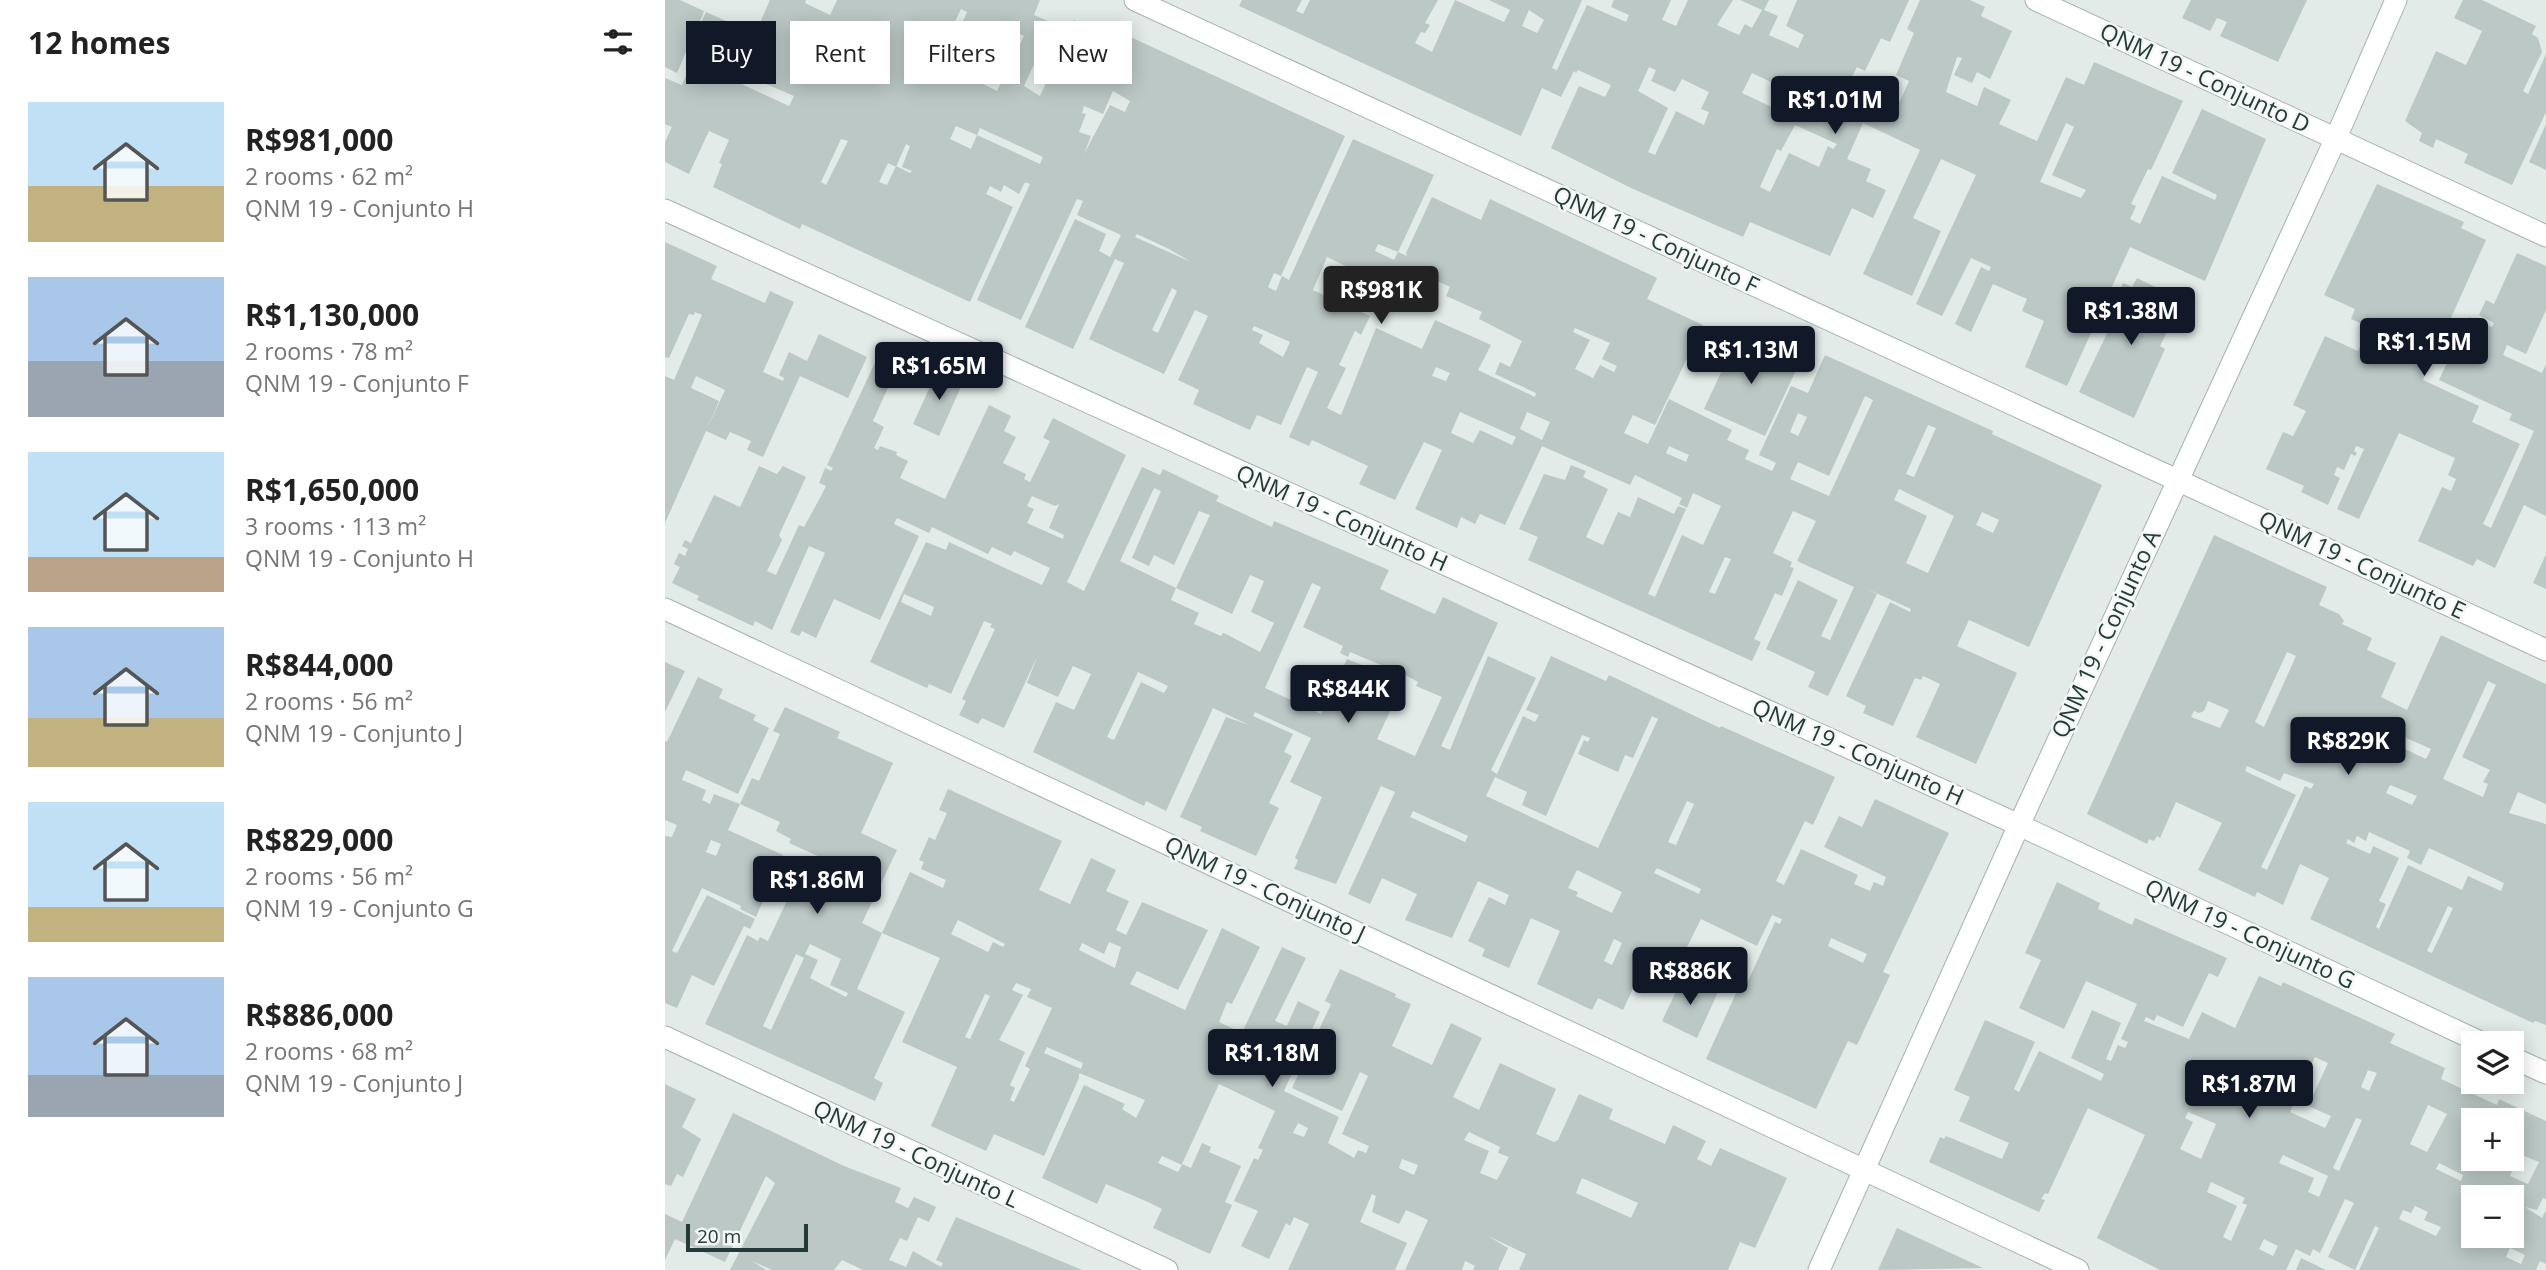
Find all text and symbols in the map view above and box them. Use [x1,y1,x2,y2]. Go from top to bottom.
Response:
street label: QNM 19 - Conjunto D [2095,14,2316,140]
chip: Buy [686,21,776,84]
chip: Rent [790,21,890,84]
chip: Filters [904,21,1020,84]
chip: New [1034,21,1132,84]
text: 12 homes [28,22,171,63]
icon: filters [599,23,637,61]
pin: R$1.01M [1770,76,1900,136]
text: R$1.01M [1787,83,1883,115]
text: R$981,000 [245,119,393,160]
icon: home [84,130,168,214]
text: 2 rooms · 62 m² [245,160,413,192]
street label: QNM 19 - Conjunto F [1548,177,1765,301]
text: QNM 19 - Conjunto H [245,192,474,224]
pin: R$981K [1324,266,1438,326]
text: R$981K [1339,273,1423,305]
pin: R$1.38M [2066,288,2196,347]
text: R$1,130,000 [245,294,419,335]
text: R$1.38M [2083,294,2179,326]
icon: home [84,305,168,389]
pin: R$1.15M [2359,318,2489,378]
text: R$1.15M [2376,325,2472,357]
pin: R$1.13M [1686,326,1816,386]
text: R$1.13M [1703,333,1799,365]
text: 2 rooms · 78 m² [245,335,413,367]
pin: R$1.65M [874,342,1004,402]
text: R$1.65M [891,349,987,381]
text: QNM 19 - Conjunto F [245,367,469,399]
street label: QNM 19 - Conjunto H [1231,456,1453,578]
text: R$1,650,000 [245,469,419,510]
icon: home [84,480,168,564]
street label: QNM 19 - Conjunto E [2254,502,2471,626]
text: 3 rooms · 113 m² [245,510,426,542]
street label: QNM 19 - Conjunto A [2043,524,2168,743]
text: QNM 19 - Conjunto H [245,542,474,574]
text: R$844,000 [245,644,393,685]
icon: home [84,655,168,739]
pin: R$844K [1291,666,1405,725]
text: R$844K [1306,672,1390,704]
text: 2 rooms · 56 m² [245,685,413,717]
street label: QNM 19 - Conjunto H [1747,690,1969,812]
text: QNM 19 - Conjunto J [245,717,463,749]
pin: R$829K [2291,718,2405,777]
text: R$829K [2306,724,2390,756]
text: R$829,000 [245,819,393,860]
street label: QNM 19 - Conjunto J [1160,827,1371,949]
icon: home [84,830,168,914]
pin: R$1.86M [752,856,882,916]
text: 2 rooms · 56 m² [245,860,413,892]
text: R$1.86M [769,863,865,895]
street label: QNM 19 - Conjunto G [2140,870,2361,996]
text: QNM 19 - Conjunto G [245,892,474,924]
pin: R$886K [1633,948,1747,1007]
text: R$886K [1648,954,1732,986]
text: R$886,000 [245,994,393,1035]
icon: home [84,1005,168,1089]
pin: R$1.18M [1207,1030,1337,1089]
map controls [2461,1031,2524,1248]
button: layers [2461,1031,2524,1094]
text: 2 rooms · 68 m² [245,1035,413,1067]
text: R$1.18M [1224,1036,1320,1068]
pin: R$1.87M [2184,1060,2314,1120]
text: QNM 19 - Conjunto J [245,1067,463,1099]
text: R$1.87M [2201,1067,2297,1099]
street label: QNM 19 - Conjunto L [808,1091,1025,1215]
button: + [2461,1108,2524,1171]
button: − [2461,1185,2524,1248]
scale bar [686,1221,809,1253]
text: 20 m [697,1223,741,1249]

